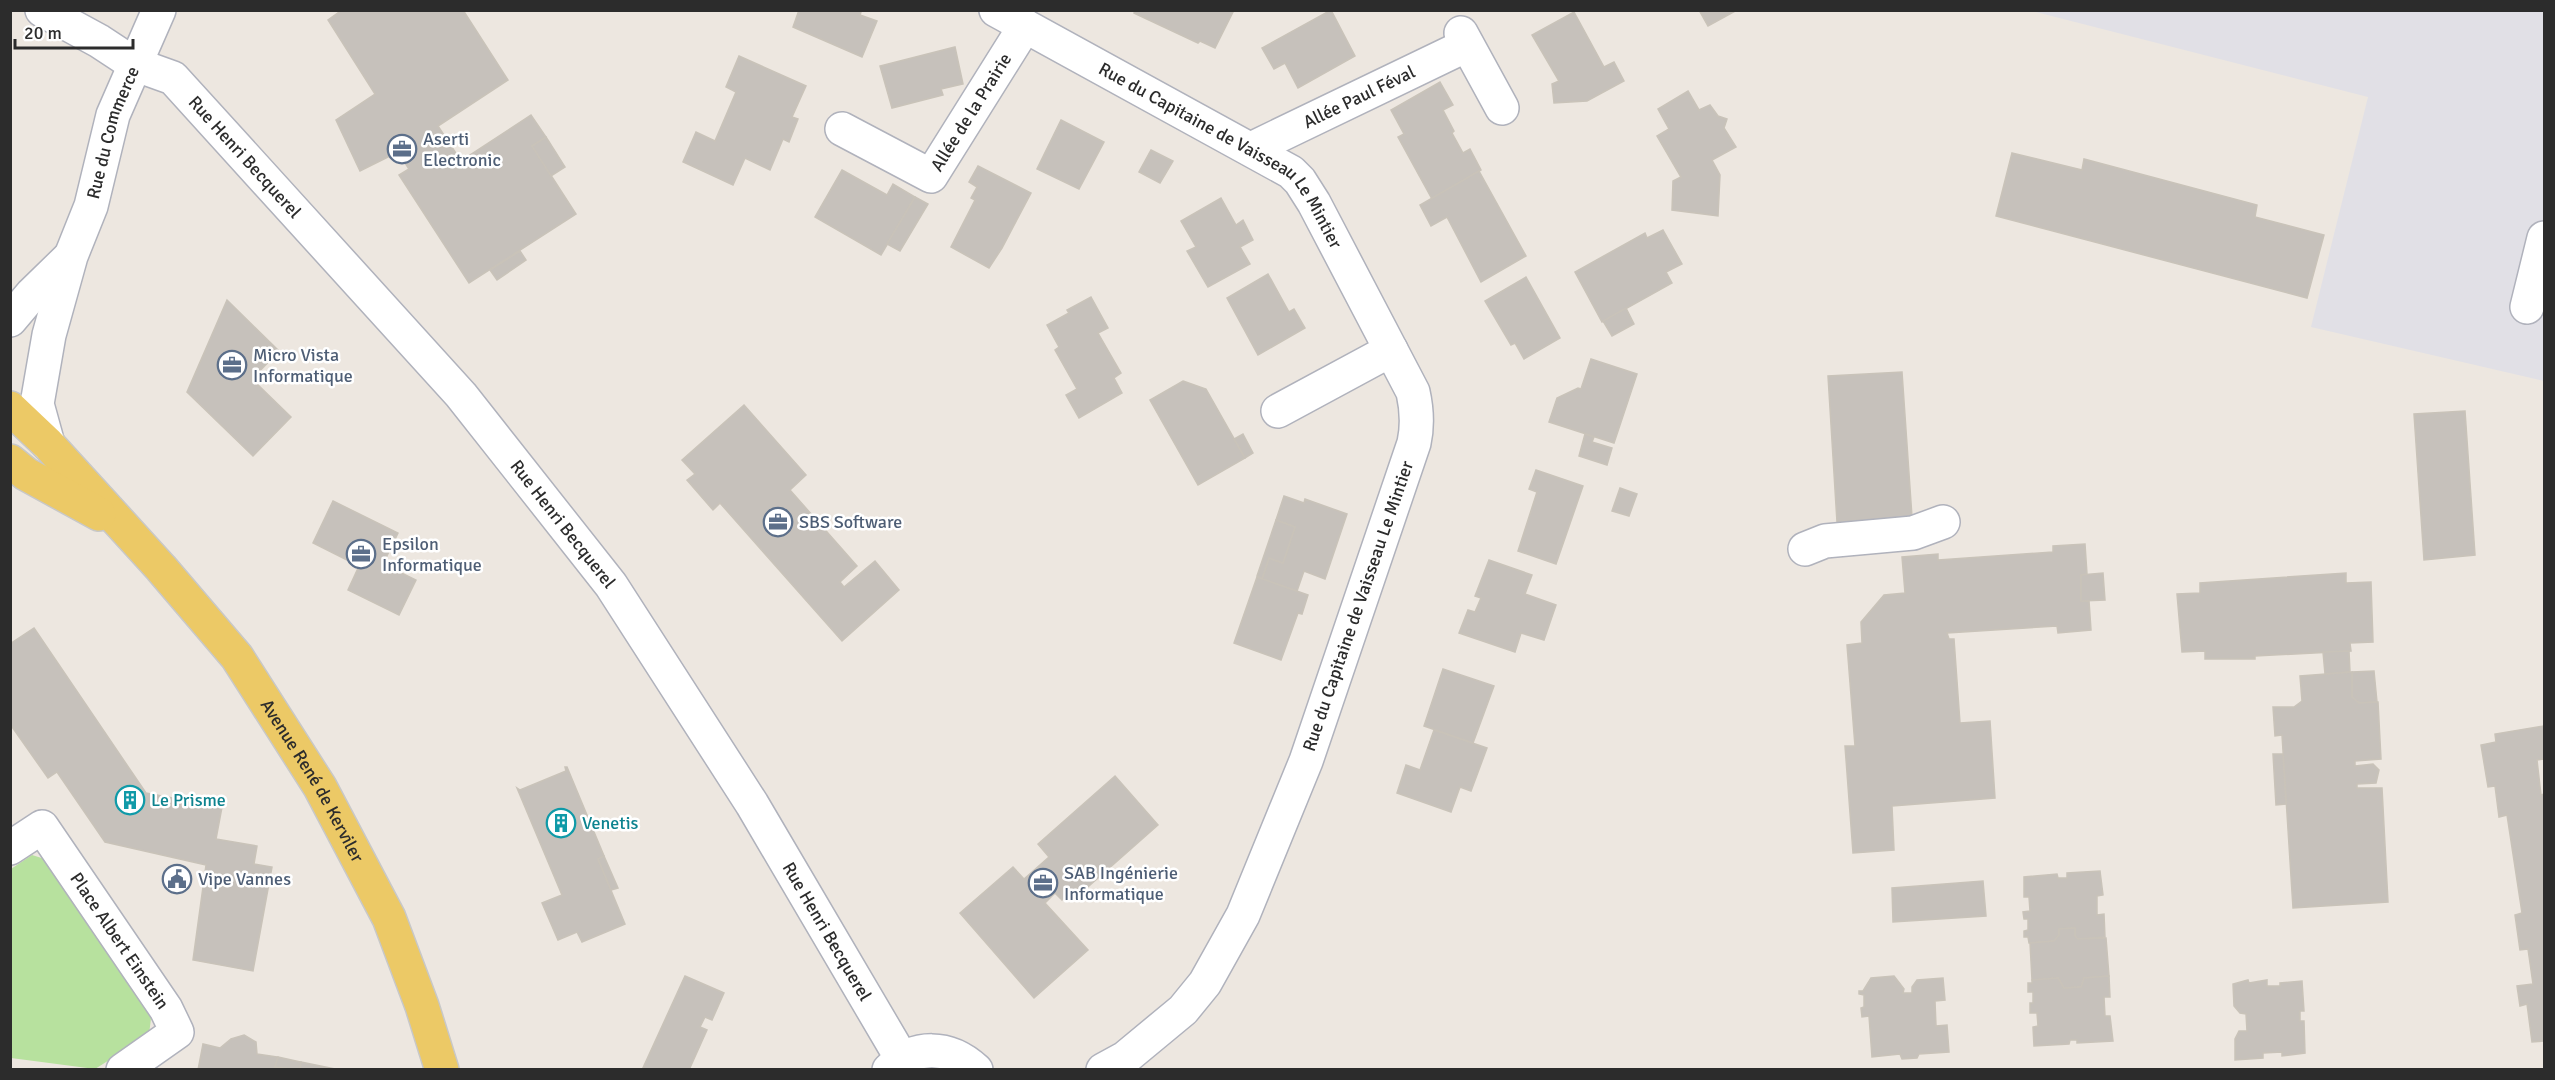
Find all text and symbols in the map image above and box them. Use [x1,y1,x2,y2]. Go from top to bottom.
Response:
scale bar [15,12,134,50]
text: 20 m [24,22,62,44]
street label: Allée de la Prairie [926,49,1016,175]
street label: Rue du Capitaine de Vaisseau Le Mintier [1095,58,1347,252]
street label: Allée Paul Féval [1300,61,1419,133]
street label: Rue du Commerce [82,63,144,201]
street label: Rue Henri Becquerel [184,91,306,223]
place label: Aserti Electronic [423,128,501,171]
office icon: Aserti Electronic [386,133,418,165]
place label: Micro Vista Informatique [253,344,353,387]
office icon: Micro Vista Informatique [216,349,248,381]
street label: Rue Henri Becquerel [506,456,620,593]
street label: Rue du Capitaine de Vaisseau Le Mintier [1298,457,1418,754]
office icon: SBS Software [762,506,794,538]
place label: SBS Software [799,511,902,533]
place label: Epsilon Informatique [382,533,482,576]
office icon: Epsilon Informatique [345,538,377,570]
street label: Avenue René de Kerviler [256,695,369,866]
building icon: Le Prisme [114,784,146,816]
place label: Le Prisme [151,789,226,811]
building icon: Venetis [545,807,577,839]
place label: Venetis [582,812,639,834]
street label: Rue Henri Becquerel [778,858,876,1005]
place label: SAB Ingénierie Informatique [1064,862,1178,905]
public building icon: Vipe Vannes [161,863,193,895]
office icon: SAB Ingénierie Informatique [1027,867,1059,899]
street label: Place Albert Einstein [65,868,174,1013]
place label: Vipe Vannes [198,868,291,890]

